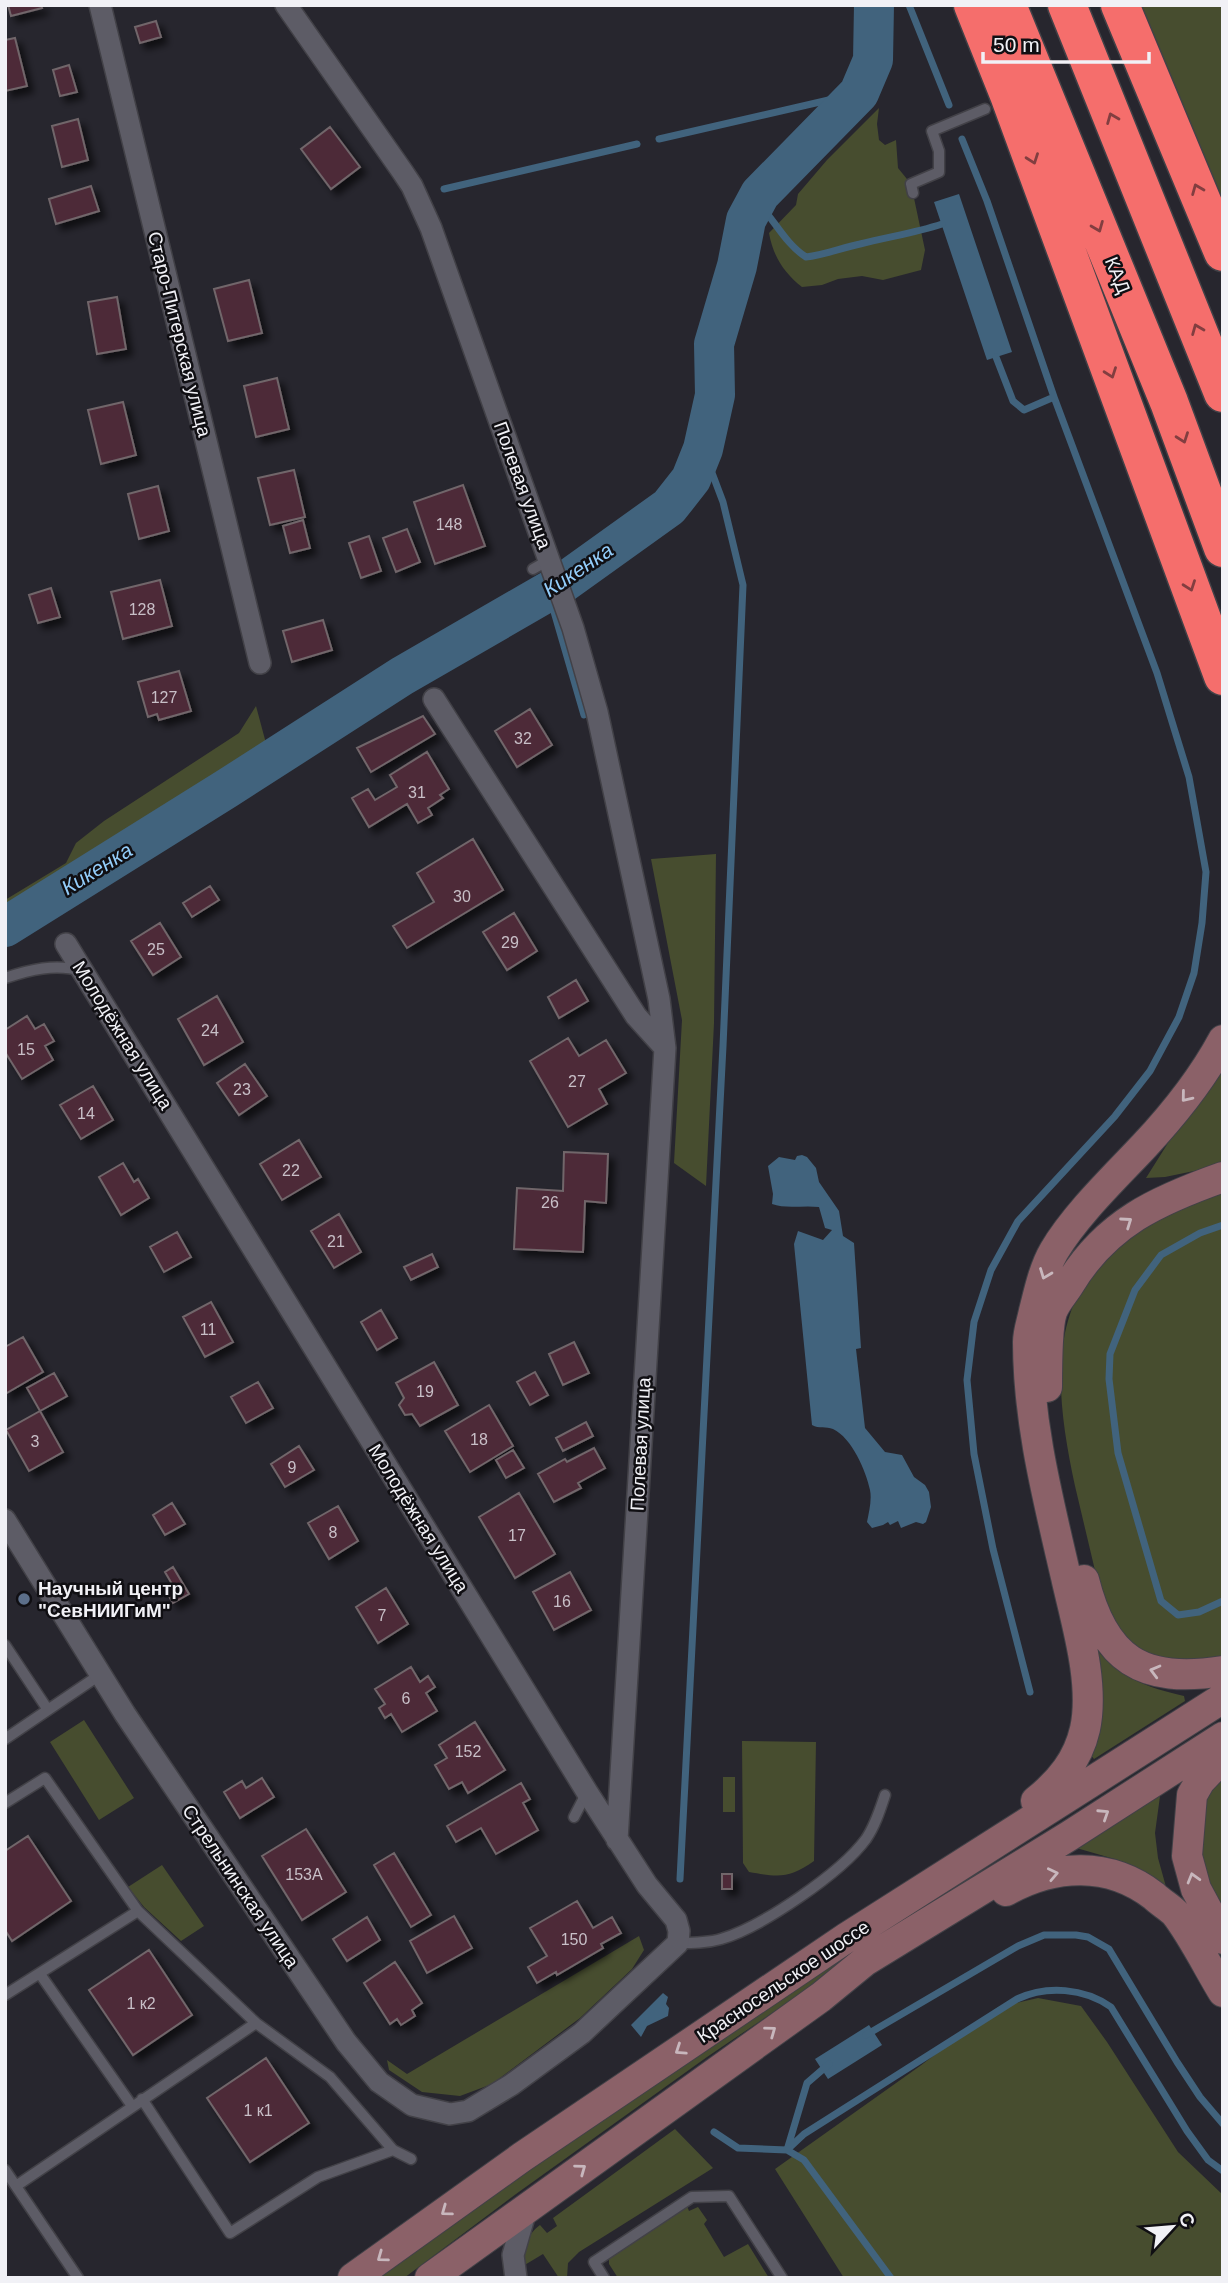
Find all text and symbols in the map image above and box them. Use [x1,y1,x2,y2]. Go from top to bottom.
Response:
scale bar [983,21,1149,65]
text: 50 m [993,33,1040,56]
one-way arrow [1107,113,1121,125]
one-way arrow [1025,153,1039,165]
one-way arrow [1191,184,1205,196]
one-way arrow [1089,220,1103,232]
street label: Старо-Питерская улица [144,229,215,439]
street label: КАД [1101,254,1134,297]
one-way arrow [1192,324,1206,336]
one-way arrow [1103,366,1117,378]
street label: Полевая улица [490,419,555,552]
one-way arrow [1175,431,1189,444]
house number: 148 [436,516,462,533]
water label: Кикенка [539,538,617,601]
one-way arrow [1182,580,1196,592]
house number: 128 [129,601,155,618]
house number: 127 [151,689,177,706]
house number: 32 [514,730,532,747]
house number: 31 [408,784,426,801]
water label: Кикенка [57,838,136,899]
house number: 30 [453,888,471,905]
house number: 29 [501,934,519,951]
house number: 25 [147,941,165,958]
street label: Молодёжная улица [68,957,177,1114]
house number: 24 [201,1022,219,1039]
house number: 15 [17,1041,35,1058]
house number: 27 [568,1073,586,1090]
house number: 23 [233,1081,251,1098]
one-way arrow [1181,1089,1194,1101]
house number: 14 [77,1105,95,1122]
house number: 22 [282,1162,300,1179]
house number: 26 [541,1194,559,1211]
one-way arrow [1119,1218,1132,1230]
house number: 21 [327,1233,345,1250]
one-way arrow [1040,1267,1054,1279]
house number: 11 [200,1321,216,1338]
street label: Полевая улица [627,1376,655,1511]
house number: 19 [416,1383,434,1400]
house number: 18 [470,1431,488,1448]
house number: 3 [31,1433,40,1450]
street label: Молодёжная улица [364,1440,473,1597]
house number: 9 [288,1459,297,1476]
house number: 8 [329,1524,338,1541]
house number: 17 [508,1527,526,1544]
place label: Научный центр "СевНИИГиМ" [38,1578,183,1621]
marker: Научный центр "СевНИИГиМ" [16,1591,32,1607]
house number: 16 [553,1593,571,1610]
house number: 7 [378,1607,387,1624]
one-way arrow [1150,1665,1162,1679]
house number: 6 [402,1690,411,1707]
house number: 152 [455,1743,481,1760]
street label: Стрельнинская улица [178,1801,303,1972]
one-way arrow [1096,1809,1109,1822]
house number: 153А [285,1866,323,1883]
one-way arrow [1047,1868,1059,1883]
one-way arrow [1187,1872,1202,1884]
street label: Красносельское шоссе [693,1916,873,2047]
house number: 150 [561,1931,587,1948]
house number: 1 к2 [126,1995,156,2012]
one-way arrow [763,2027,776,2039]
one-way arrow [675,2042,688,2054]
house number: 1 к1 [243,2102,273,2119]
one-way arrow [573,2165,586,2178]
north arrow [1137,2192,1207,2262]
one-way arrow [441,2203,454,2215]
text: С [1174,2209,1199,2231]
one-way arrow [377,2249,390,2261]

